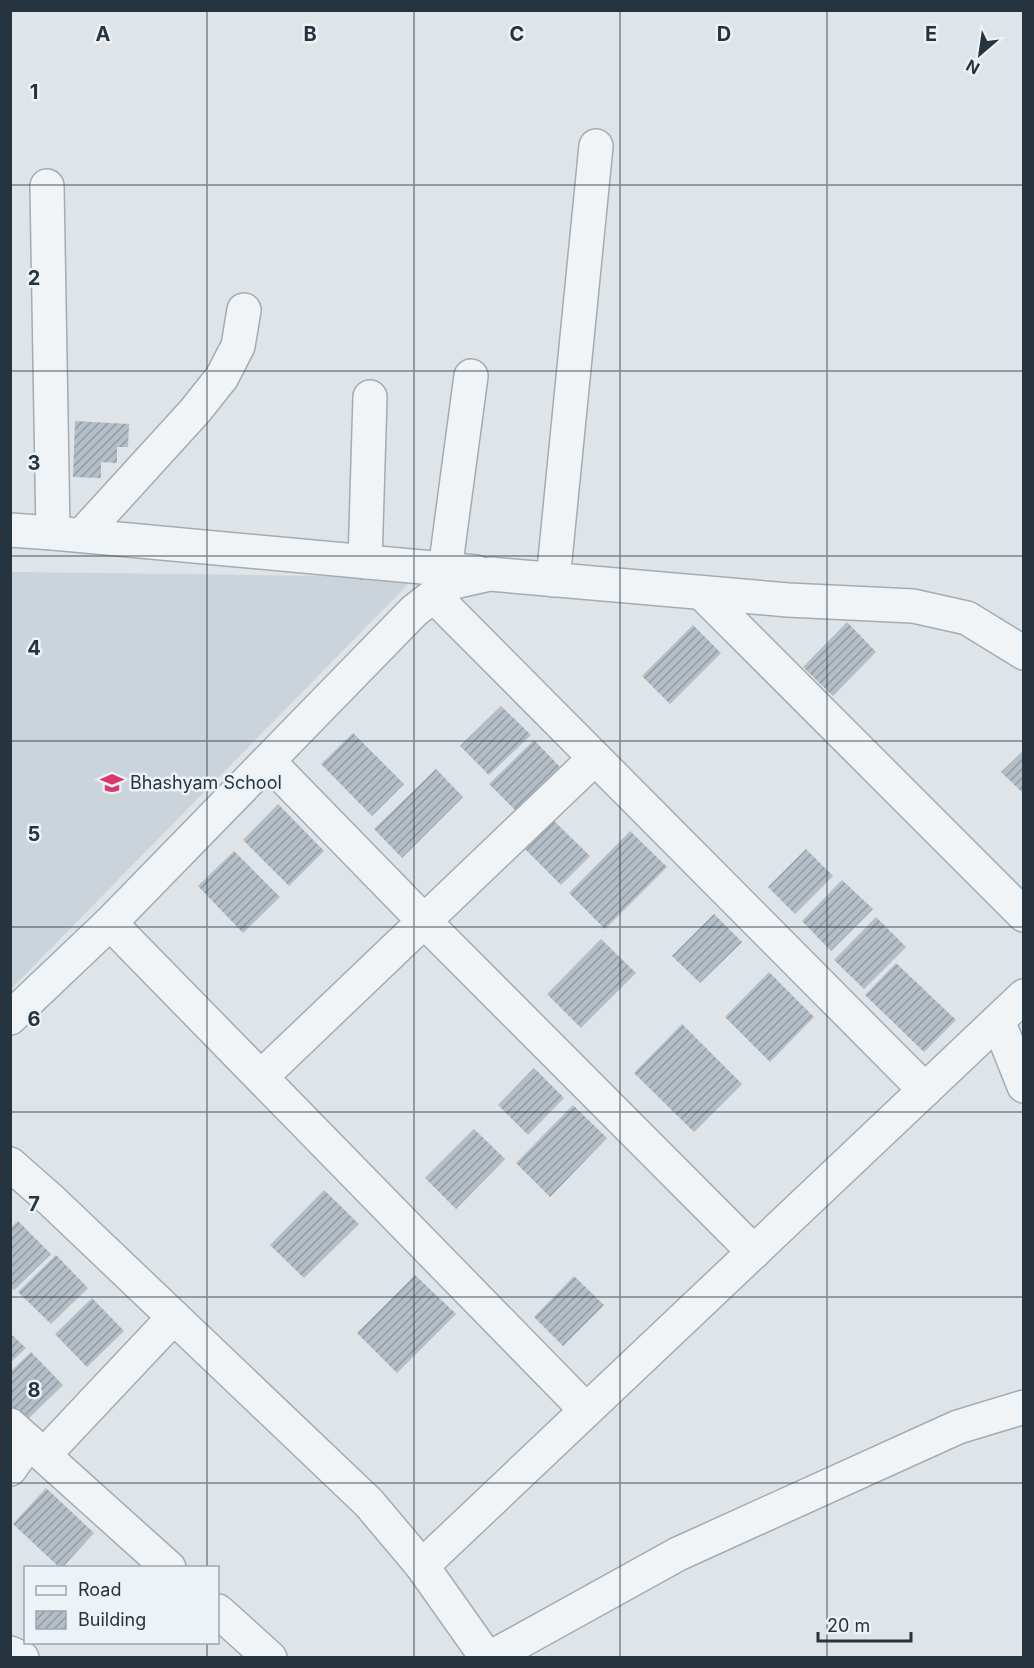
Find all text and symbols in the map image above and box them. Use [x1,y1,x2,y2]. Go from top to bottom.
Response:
text: A [96,22,111,46]
text: B [303,22,317,46]
text: C [510,22,524,46]
text: D [717,22,731,46]
text: E [925,22,937,46]
north arrow [950,24,1010,84]
text: N [963,55,983,79]
text: 1 [30,80,38,104]
text: 2 [28,266,40,290]
text: 3 [28,451,40,475]
text: 4 [27,636,41,660]
school or university icon: Bhashyam School [99,770,125,796]
place label: Bhashyam School [130,772,282,793]
text: 5 [28,822,40,846]
text: 6 [28,1007,41,1031]
text: 7 [28,1192,40,1216]
text: 8 [27,1378,41,1402]
legend [24,1566,219,1644]
text: Road [78,1579,121,1600]
scale bar [818,1605,911,1643]
text: Building [78,1609,146,1630]
text: 20 m [827,1615,870,1636]

